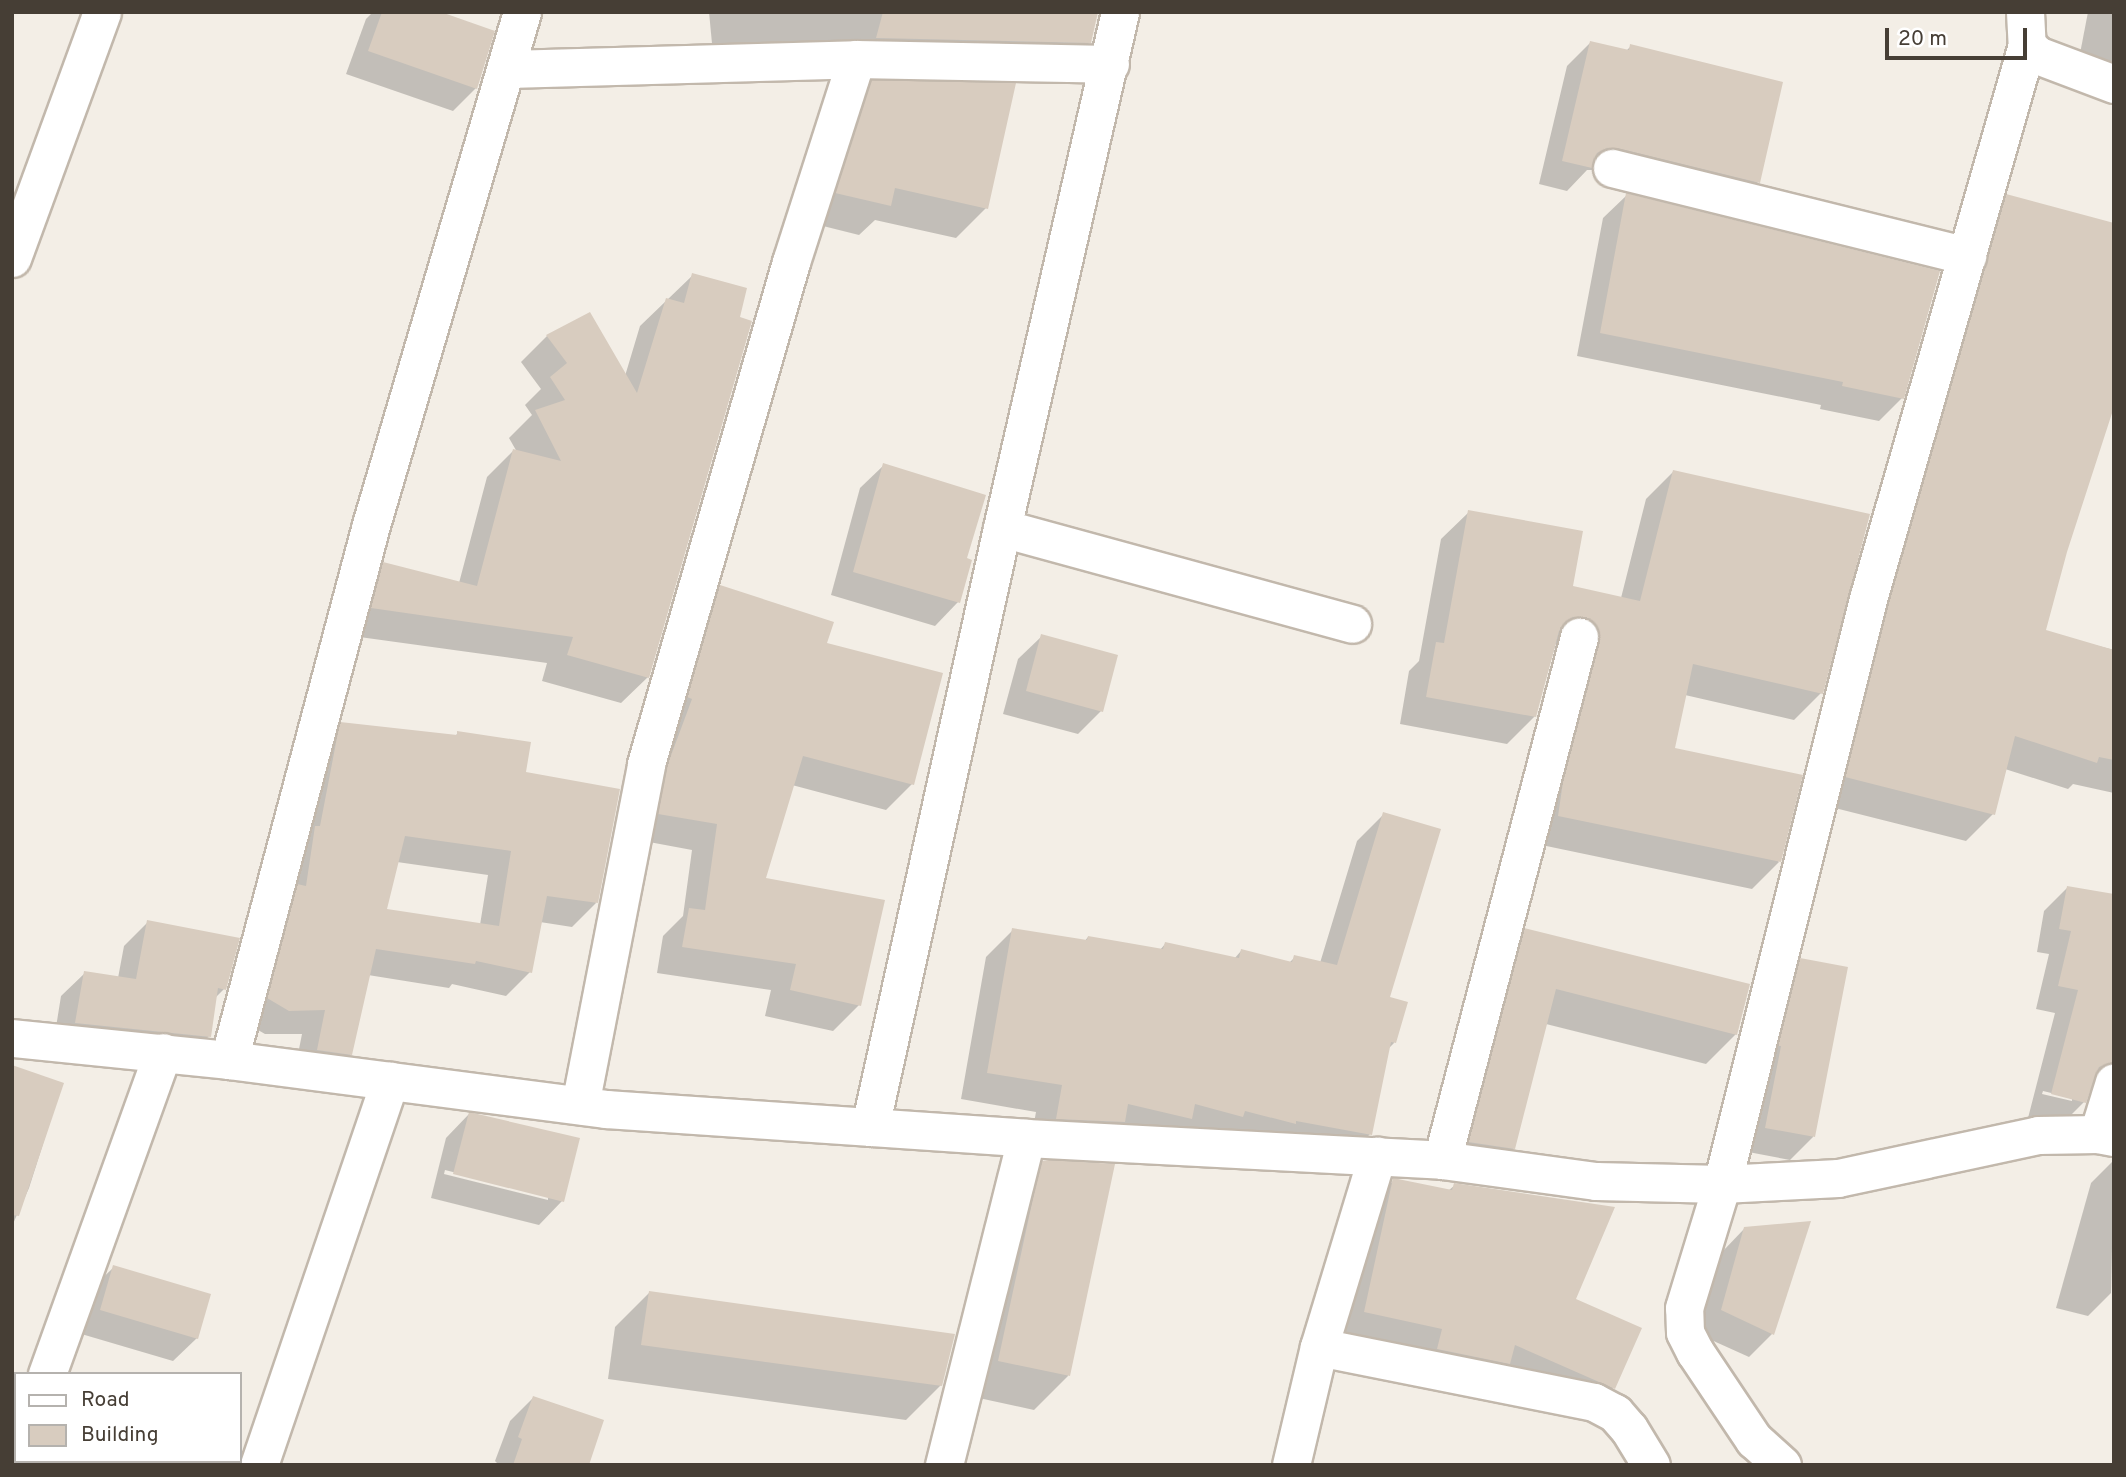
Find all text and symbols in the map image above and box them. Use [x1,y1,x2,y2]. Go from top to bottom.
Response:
scale bar [1888,14,2030,58]
text: 20 m [1898,26,1947,53]
legend [14,1372,242,1463]
text: Road [81,1387,130,1414]
text: Building [81,1422,159,1449]

